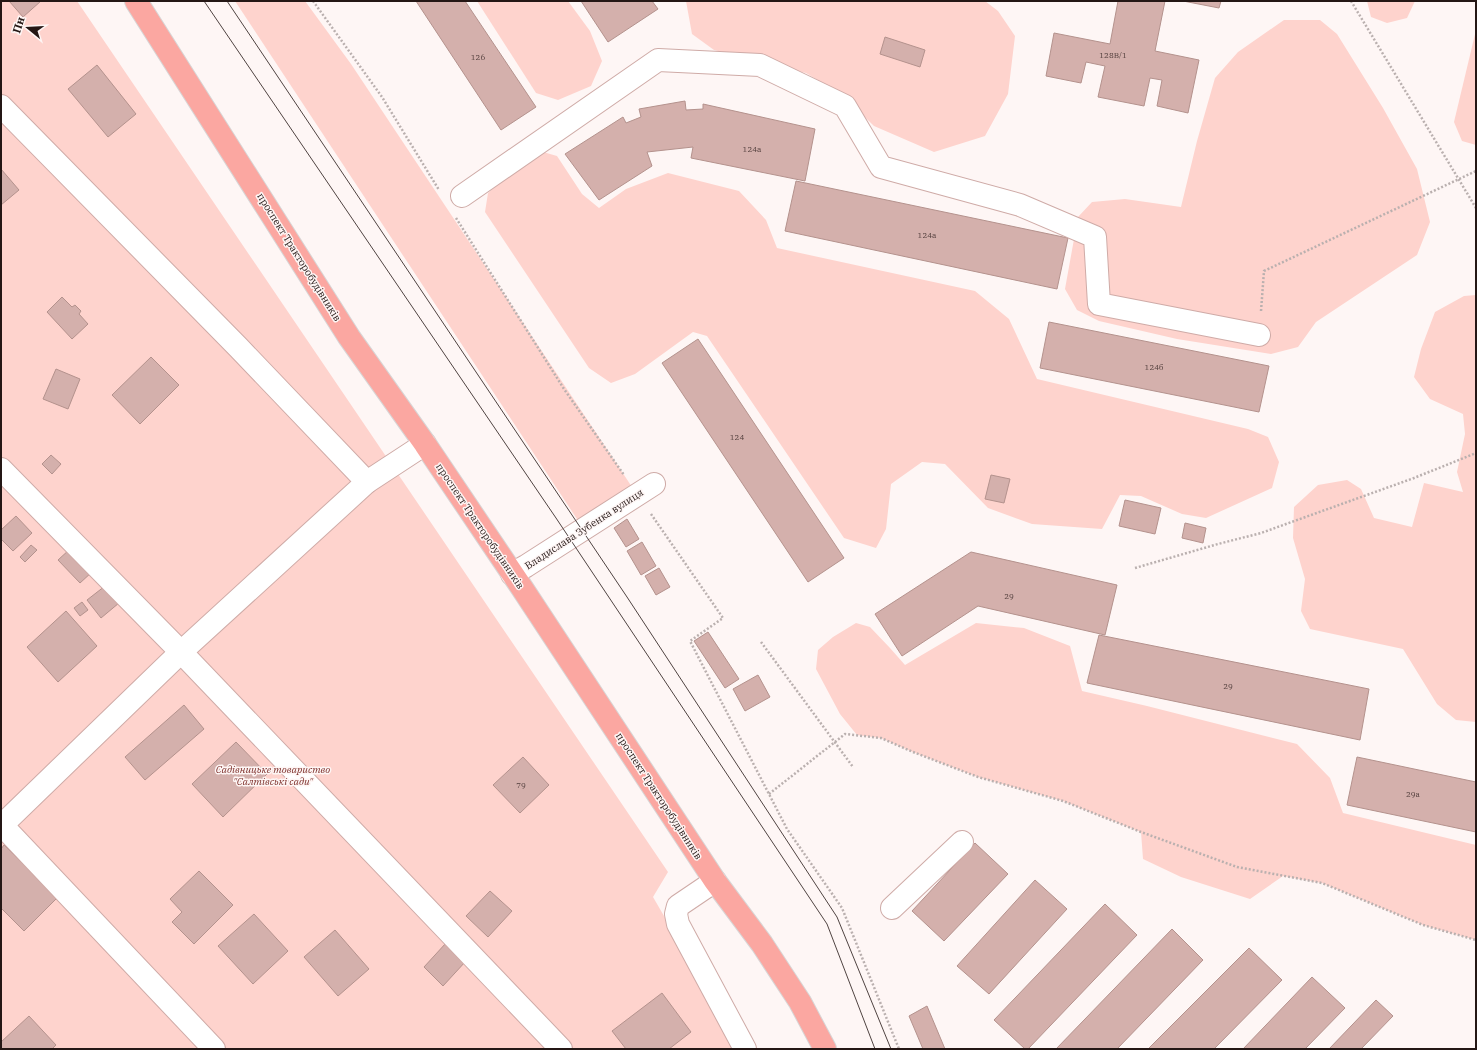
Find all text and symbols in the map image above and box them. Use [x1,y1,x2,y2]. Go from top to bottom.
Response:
north arrow [8,8,48,48]
text: Пн [9,14,28,35]
house number: 128В/1 [1099,50,1127,60]
house number: 126 [471,52,485,62]
house number: 124а [743,144,762,154]
street label: проспект Тракторобудівників [254,191,344,324]
house number: 124а [918,230,937,240]
house number: 124б [1145,362,1164,372]
house number: 124 [730,432,744,442]
street label: проспект Тракторобудівників [433,461,527,592]
street label: Владислава Зубенка вулиця [522,486,646,572]
house number: 29 [1004,591,1014,601]
house number: 29 [1223,681,1233,691]
street label: проспект Тракторобудівників [613,730,705,862]
park label: Садівницьке товариство "Салтівські сади" [216,763,330,788]
house number: 79 [516,780,526,790]
house number: 29а [1406,789,1421,799]

